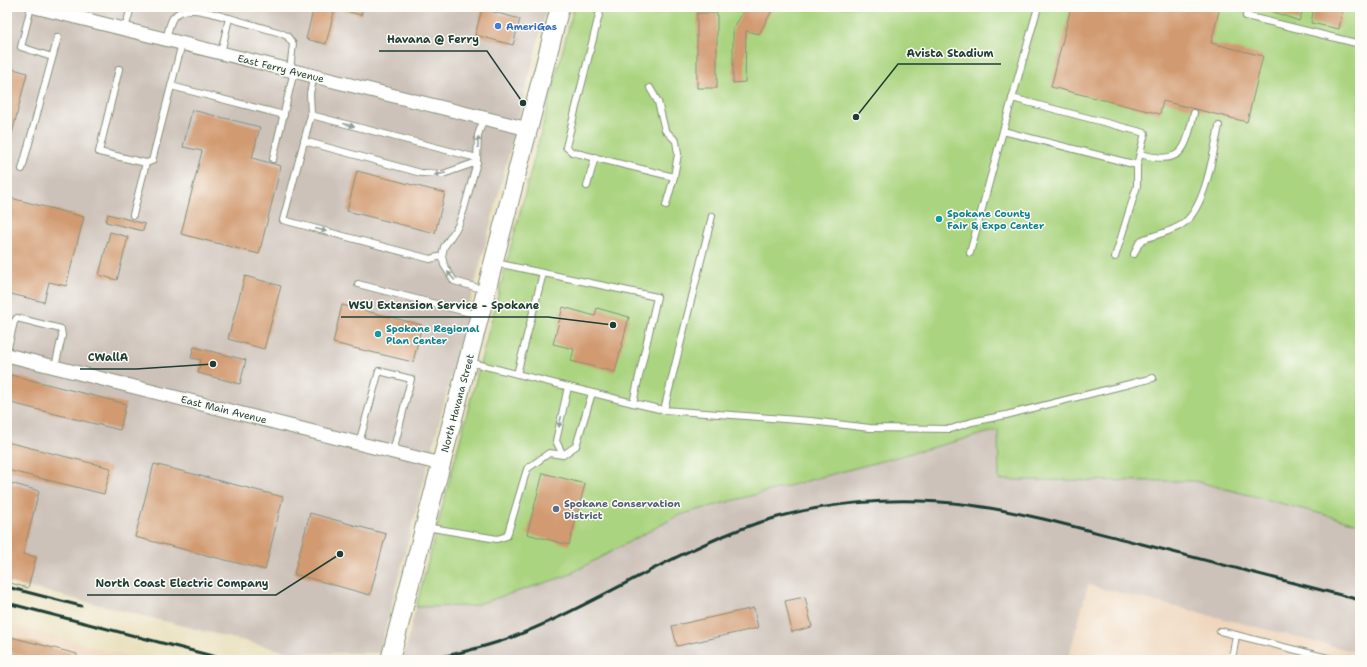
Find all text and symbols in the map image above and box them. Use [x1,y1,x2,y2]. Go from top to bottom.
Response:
place label: AmeriGas [506,20,557,33]
marker: AmeriGas [493,21,503,31]
callout: Havana @ Ferry [379,28,487,51]
text: Havana @ Ferry [387,32,479,47]
callout: Avista Stadium [898,41,1001,64]
text: Avista Stadium [906,46,994,61]
street label: East Ferry Avenue [236,51,326,86]
one-way arrow [343,122,355,128]
one-way arrow [474,136,481,148]
one-way arrow [434,171,446,177]
place label: Spokane County Fair & Expo Center [947,207,1045,232]
marker: Spokane County Fair & Expo Center [934,214,944,224]
one-way arrow [315,227,327,233]
one-way arrow [447,271,456,281]
callout: WSU Extension Service - Spokane [341,294,548,317]
text: WSU Extension Service - Spokane [349,298,540,313]
place label: Spokane Regional Plan Center [386,322,480,347]
marker: Spokane Regional Plan Center [373,329,383,339]
callout: CWallA [80,346,136,369]
text: CWallA [88,350,129,365]
street label: North Havana Street [438,353,477,454]
street label: East Main Avenue [180,393,268,427]
one-way arrow [557,416,563,428]
place label: Spokane Conservation District [564,497,681,522]
marker: Spokane Conservation District [551,504,561,514]
callout: North Coast Electric Company [87,572,276,595]
text: North Coast Electric Company [95,576,269,591]

